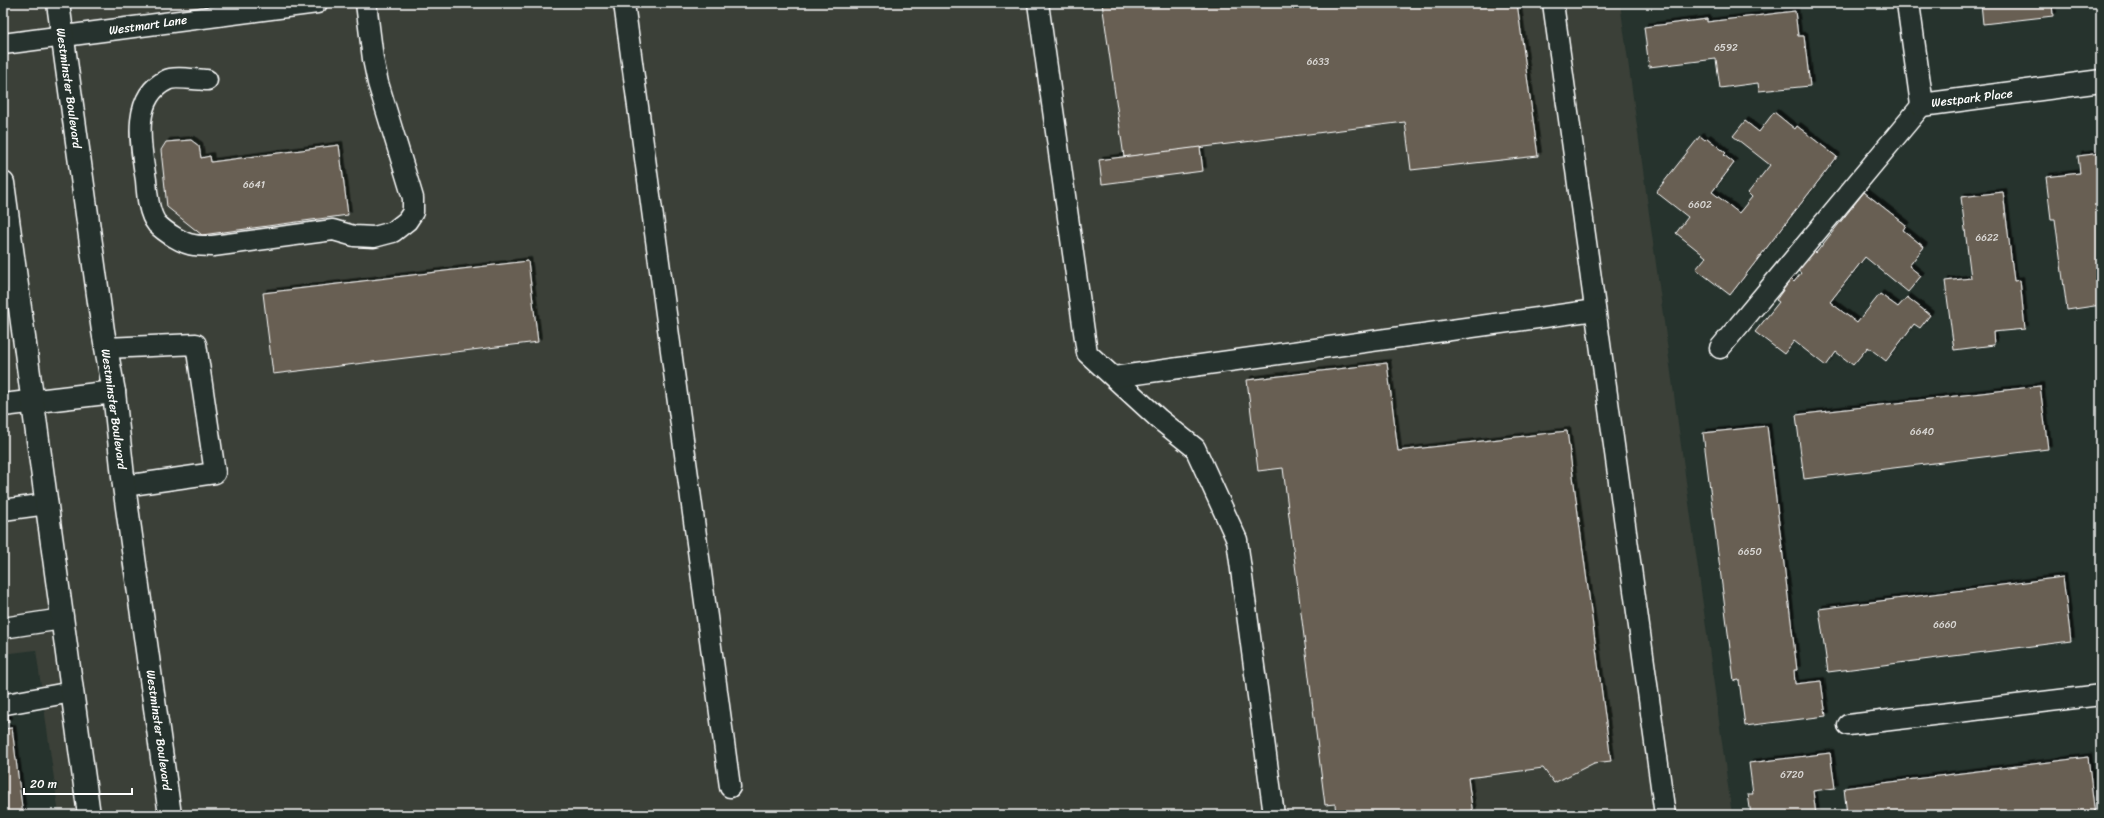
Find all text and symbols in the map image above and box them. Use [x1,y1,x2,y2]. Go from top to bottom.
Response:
street label: Westmart Lane [107,9,189,41]
street label: Westminster Boulevard [50,26,88,150]
house number: 6592 [1714,39,1738,57]
house number: 6633 [1307,53,1330,71]
street label: Westpark Place [1930,82,2014,114]
house number: 6641 [243,176,265,194]
house number: 6602 [1688,196,1712,214]
house number: 6622 [1976,229,1999,247]
street label: Westminster Boulevard [95,347,133,471]
house number: 6640 [1910,423,1934,441]
house number: 6650 [1738,543,1762,561]
house number: 6660 [1933,616,1957,634]
street label: Westminster Boulevard [140,668,178,792]
house number: 6720 [1780,766,1804,784]
scale bar [24,770,132,796]
text: 20 m [30,773,57,795]

